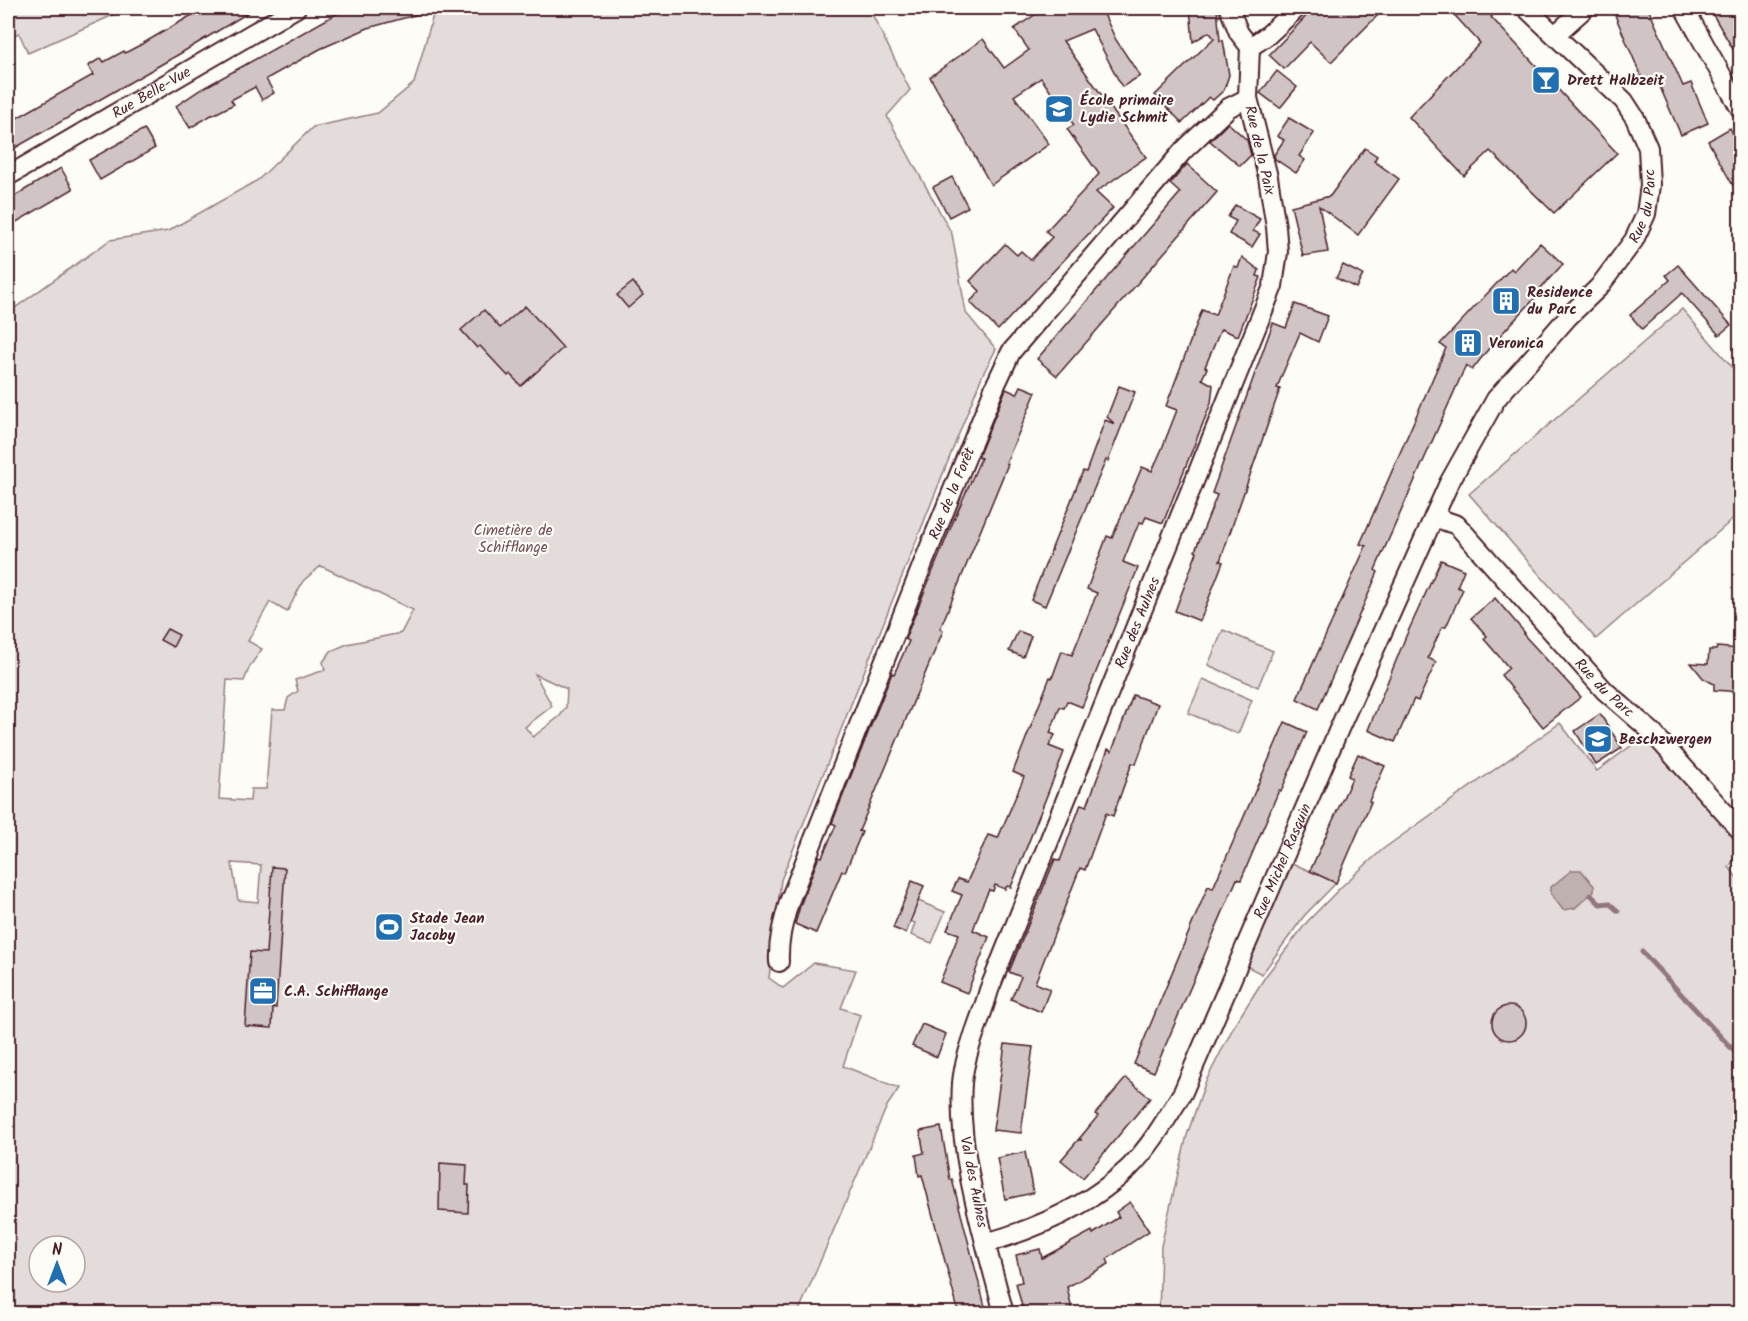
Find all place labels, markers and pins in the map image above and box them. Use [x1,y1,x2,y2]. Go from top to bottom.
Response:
bar icon: Drett Halbzeit [1530,64,1562,96]
place label: Drett Halbzeit [1567,69,1664,93]
place label: École primaire Lydie Schmit [1080,89,1174,130]
school or university icon: École primaire Lydie Schmit [1043,93,1075,125]
place label: Residence du Parc [1527,281,1593,322]
building icon: Residence du Parc [1490,285,1522,317]
building icon: Veronica [1452,327,1484,359]
place label: Veronica [1489,332,1544,356]
school or university icon: Beschzwergen [1582,723,1614,755]
place label: Beschzwergen [1619,728,1712,752]
place label: Stade Jean Jacoby [410,907,484,948]
sports icon: Stade Jean Jacoby [373,911,405,943]
office icon: C.A. Schifflange [247,975,279,1007]
place label: C.A. Schifflange [284,980,389,1004]

